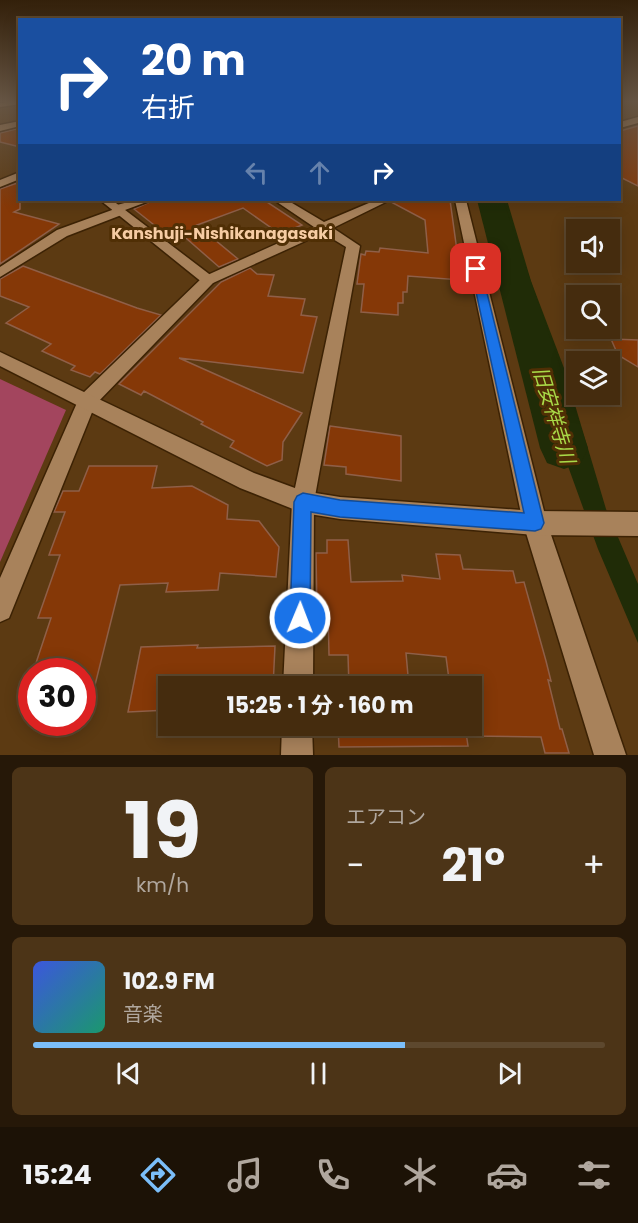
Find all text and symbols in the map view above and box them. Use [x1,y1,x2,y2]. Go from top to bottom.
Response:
text: 20 m [141,31,246,90]
icon: right [42,42,120,120]
text: 右折 [141,89,195,126]
icon: left [240,156,273,189]
icon: ahead [303,156,336,189]
icon: right [366,156,399,189]
map controls [566,219,620,405]
button: sound [566,219,620,273]
district label: Kanshuji-Nishikanagasaki [111,222,333,245]
pin [450,243,501,294]
icon: arrive [459,252,492,285]
button: search [566,285,620,339]
button: layers [566,351,620,405]
water label: 旧安祥寺川 [526,363,583,469]
position arrow [268,586,332,650]
speed limit sign: 30 [18,658,96,736]
text: 15:25 · 1 分 · 160 m [226,690,414,721]
text: 19 [124,776,201,885]
text: エアコン [346,803,426,831]
text: 21° [442,834,505,897]
text: − [346,842,364,889]
text: + [582,842,605,889]
text: km/h [136,871,189,899]
text: 102.9 FM [123,966,215,997]
text: 音楽 [123,1000,163,1028]
icon: previous [112,1057,145,1090]
icon: pause [302,1057,335,1090]
icon: next [493,1057,526,1090]
icon: directions [137,1154,179,1196]
icon: music [224,1154,266,1196]
icon: phone [312,1154,354,1196]
icon: climate [399,1154,441,1196]
icon: car [486,1154,528,1196]
icon: filters [573,1154,615,1196]
text: 15:24 [23,1156,92,1193]

